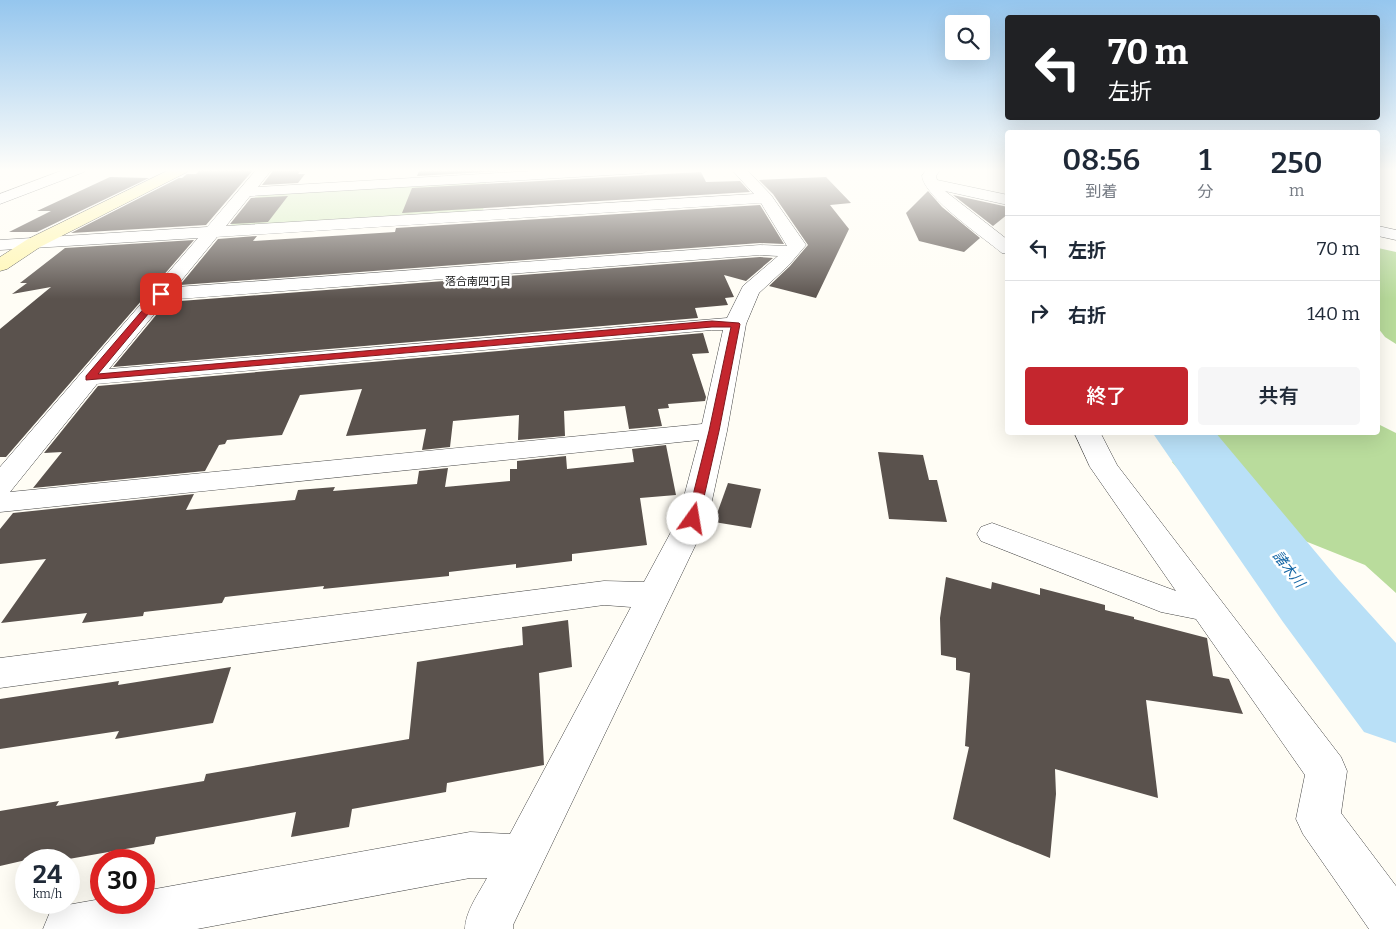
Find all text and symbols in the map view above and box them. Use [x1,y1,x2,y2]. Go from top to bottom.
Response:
map controls [945,15,990,60]
button: search [945,15,990,60]
text: 70 m [1108,31,1188,73]
icon: left [1025,35,1090,100]
text: 左折 [1108,78,1152,105]
text: 08:56 [1062,142,1140,178]
text: 1 [1199,142,1212,178]
text: 250 [1271,145,1323,181]
text: m [1289,181,1304,200]
text: 到着 [1085,182,1117,201]
text: 分 [1197,182,1213,201]
icon: left [1025,234,1053,262]
text: 70 m [1317,237,1360,260]
text: 左折 [1068,239,1106,262]
pin [140,273,182,315]
district label: 落合南四丁目 [445,275,511,288]
icon: arrive [147,280,175,308]
icon: right [1025,299,1053,327]
text: 140 m [1307,302,1360,325]
text: 右折 [1068,304,1106,327]
button: 終了 [1025,367,1188,425]
button: 共有 [1198,367,1360,425]
position arrow [666,492,718,544]
water label: 諸木川 [1269,548,1309,593]
speed limit sign: 30 [90,849,155,914]
text: 24 [33,860,62,890]
text: km/h [33,887,62,901]

